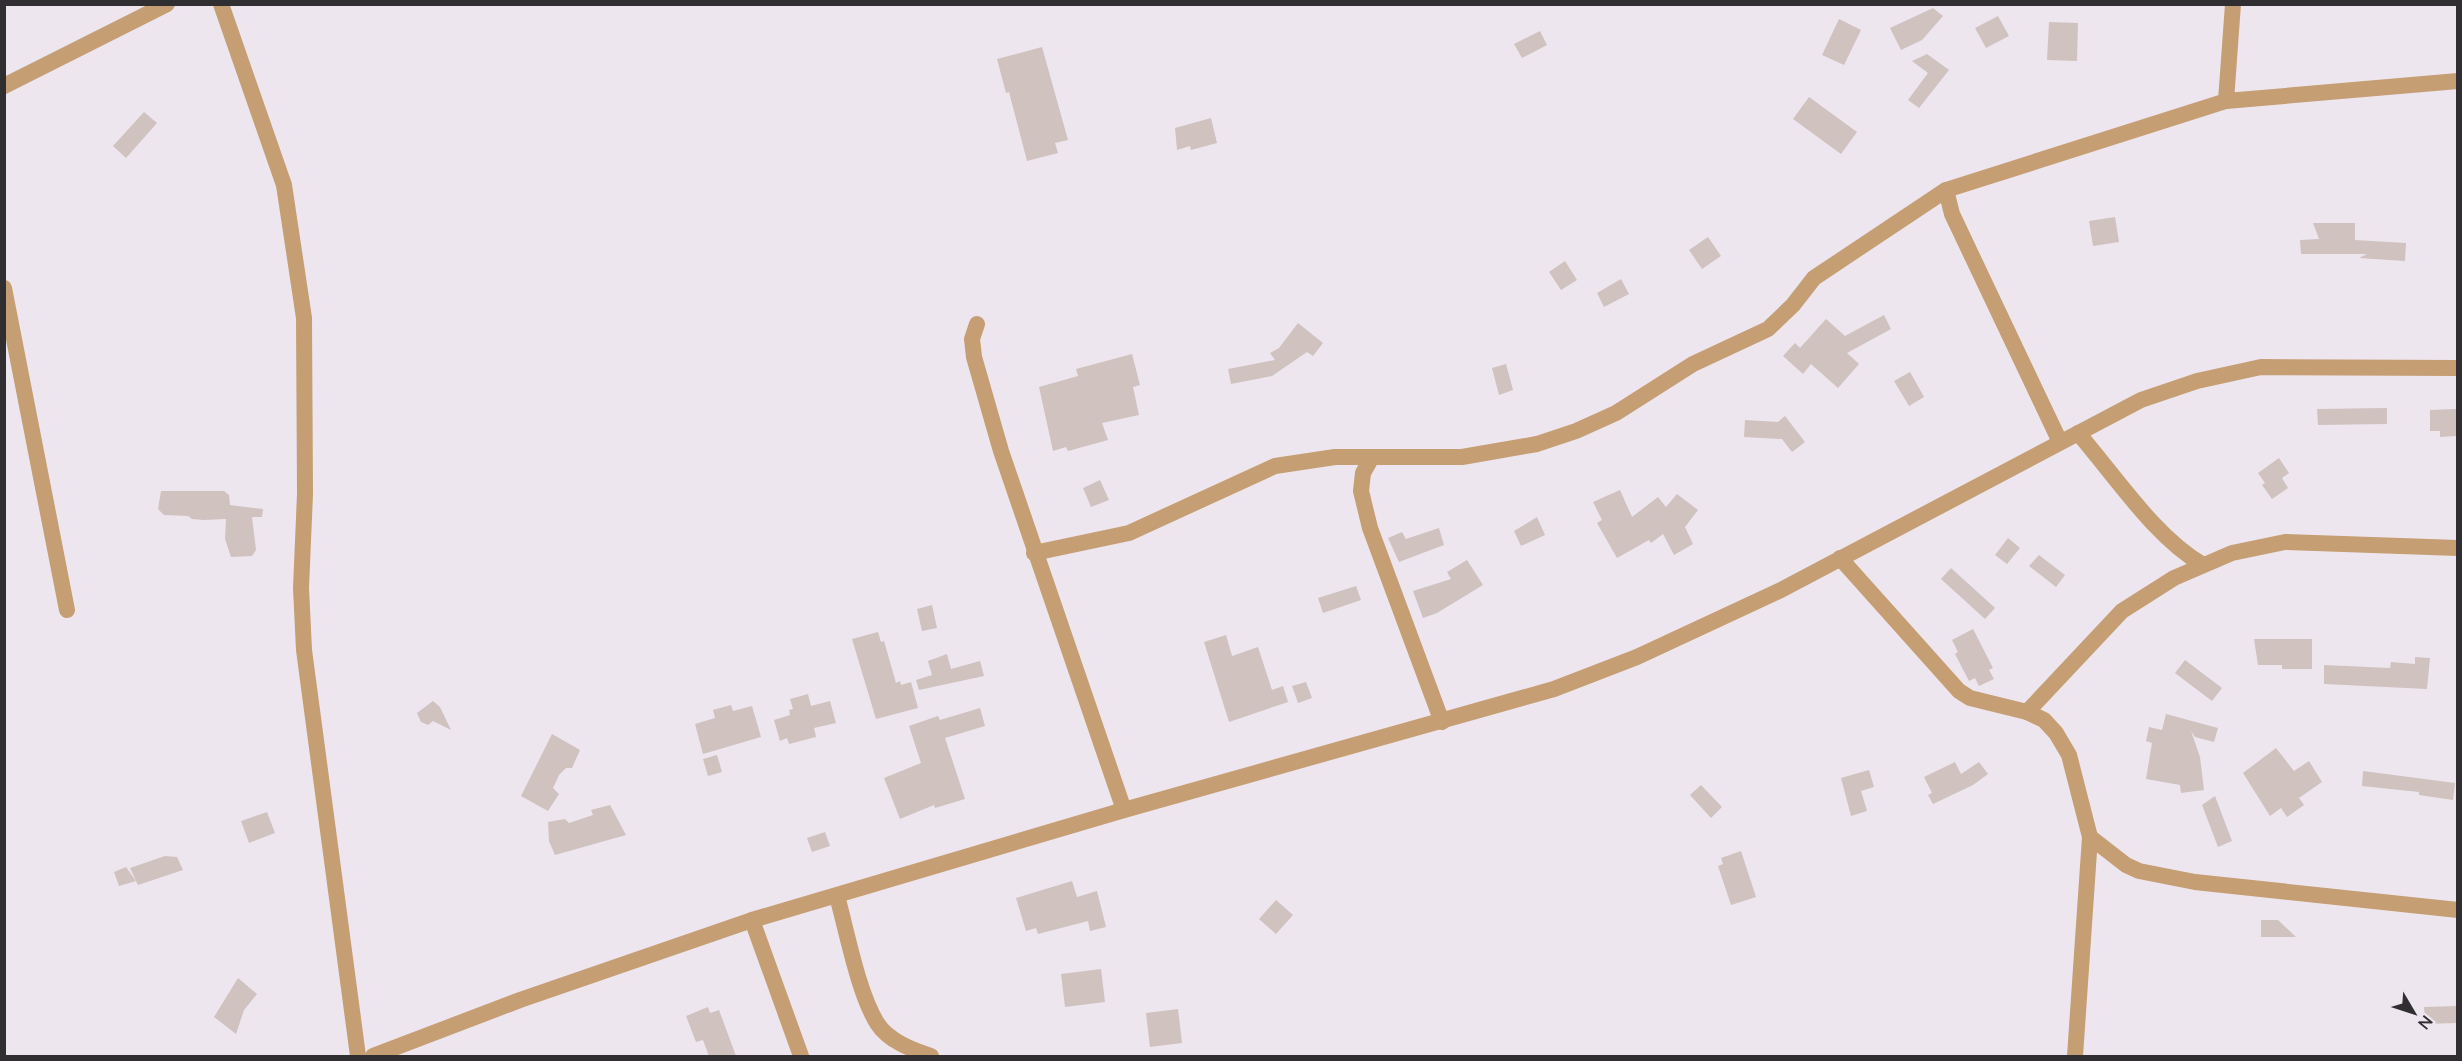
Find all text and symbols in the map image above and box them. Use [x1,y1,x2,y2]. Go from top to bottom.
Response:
north arrow [2384,983,2444,1043]
text: N [2415,1012,2437,1034]

